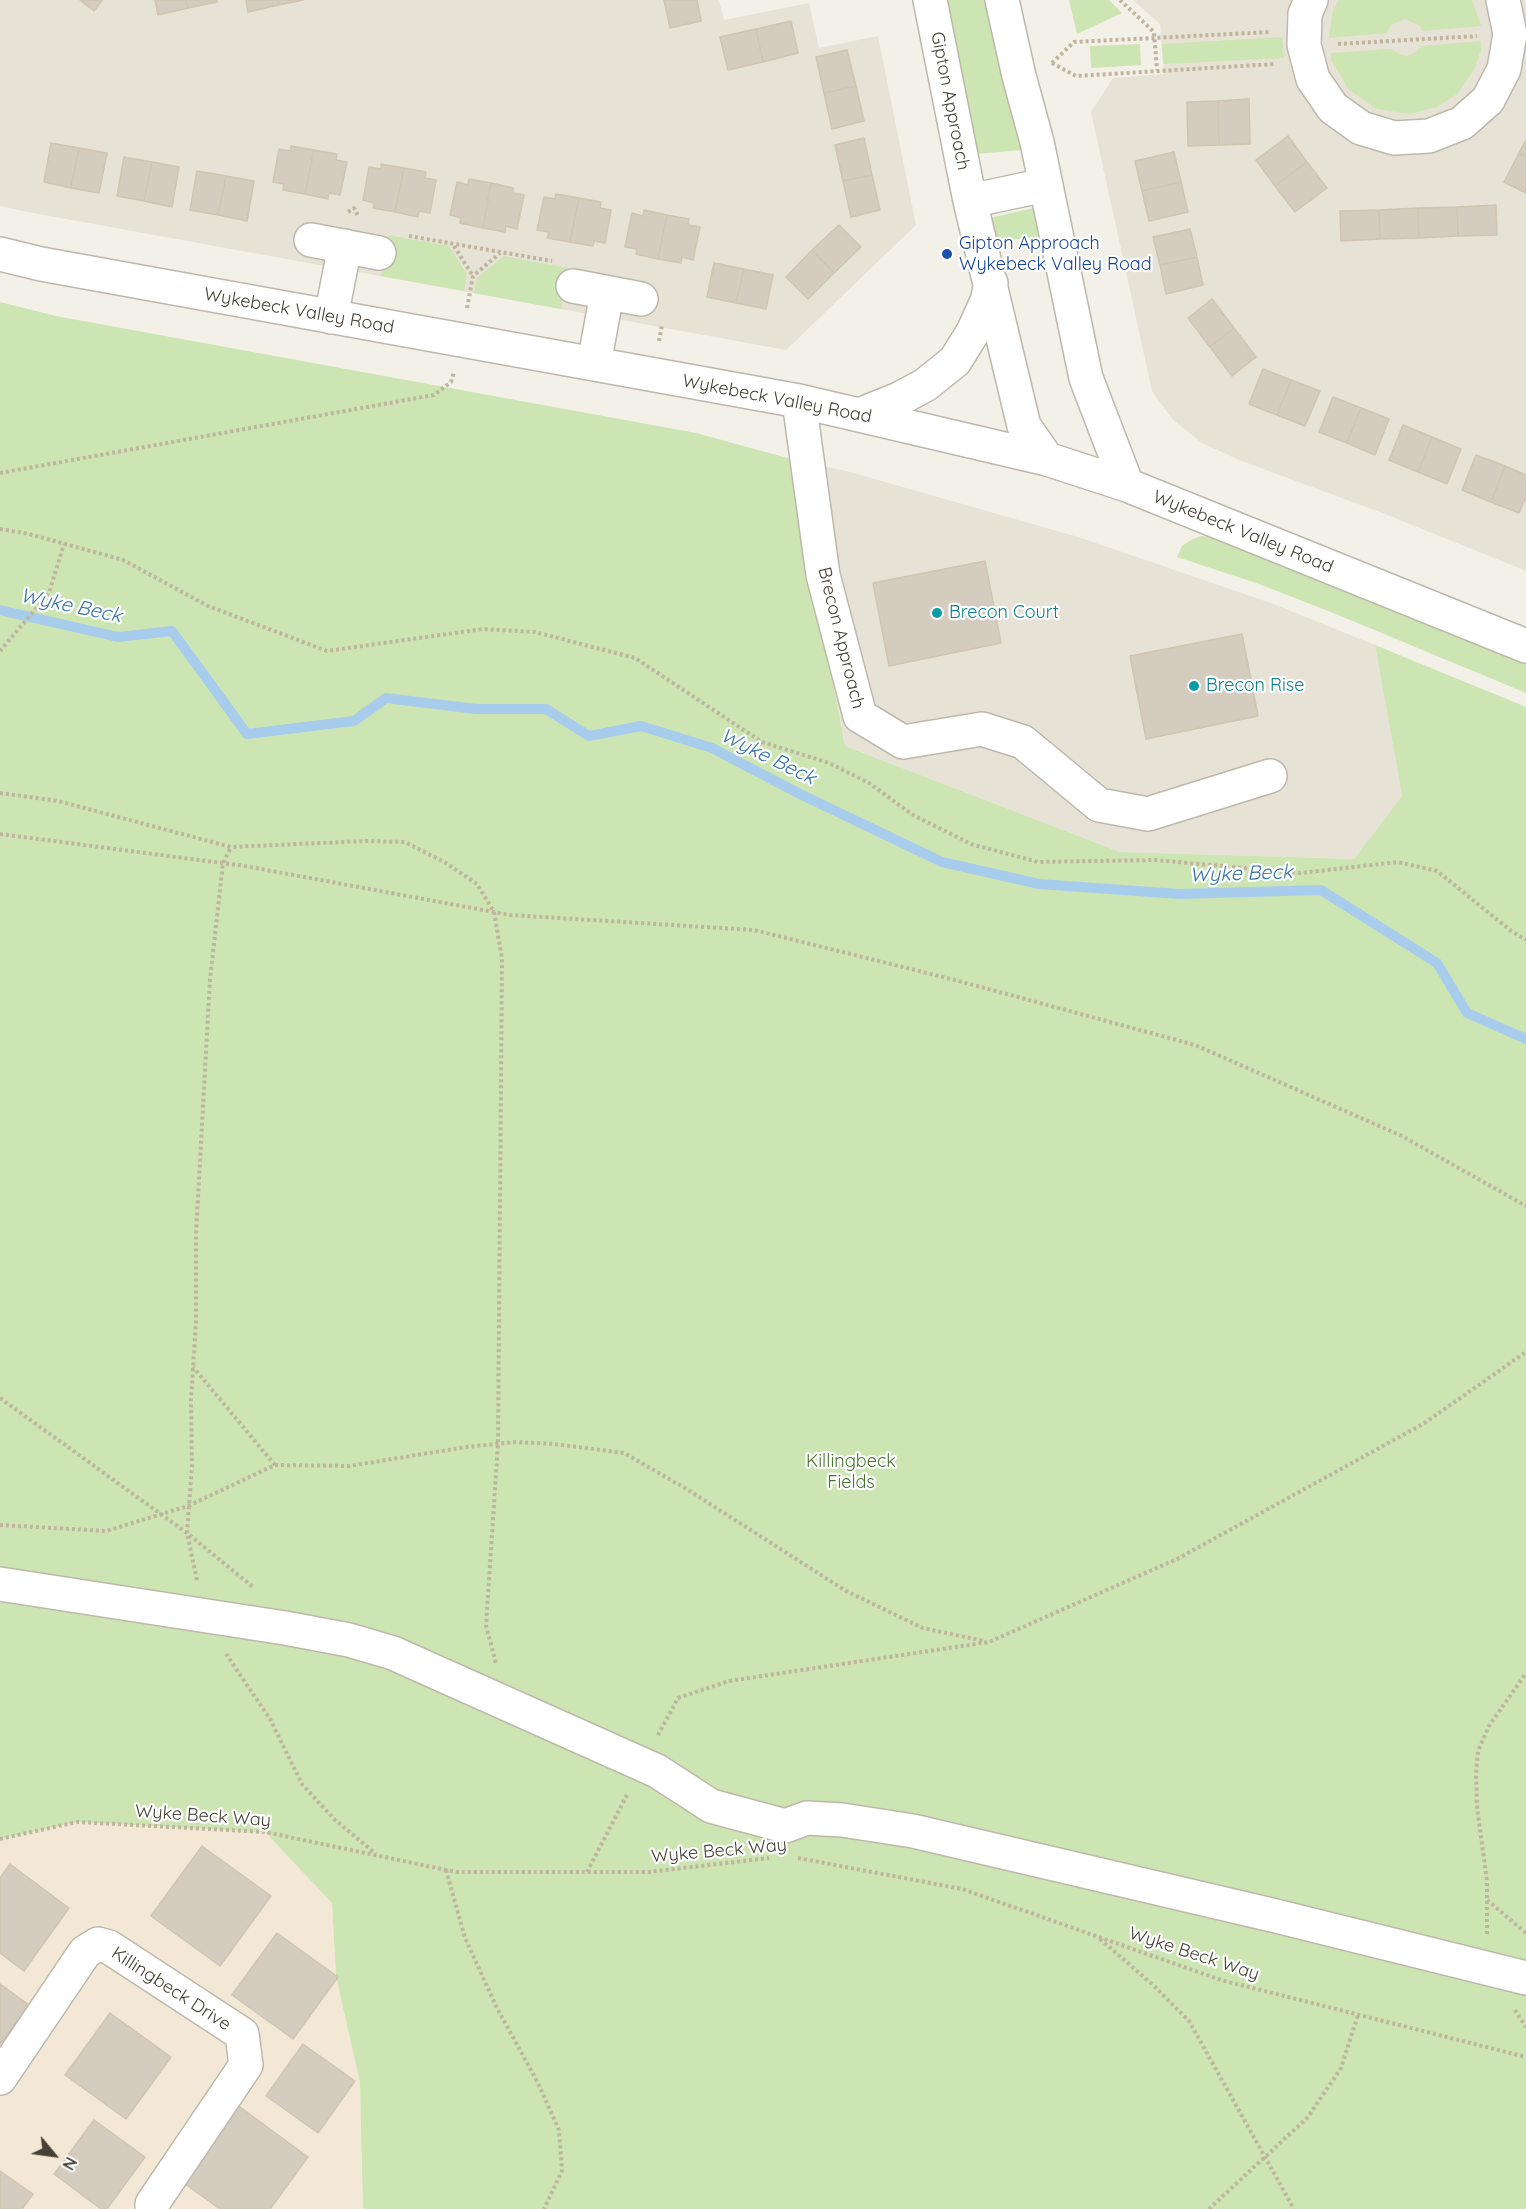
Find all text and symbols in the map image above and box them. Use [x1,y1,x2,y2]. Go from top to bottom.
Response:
street label: Gipton Approach [926,30,974,172]
place label: Gipton Approach Wykebeck Valley Road [959,233,1152,276]
marker: Gipton Approach Wykebeck Valley Road [940,247,954,261]
street label: Wykebeck Valley Road [202,284,396,338]
street label: Wykebeck Valley Road [680,370,874,428]
street label: Wykebeck Valley Road [1150,486,1336,578]
street label: Brecon Approach [813,565,869,711]
water label: Wyke Beck [18,584,124,628]
place label: Brecon Court [949,602,1059,624]
marker: Brecon Court [930,606,944,620]
place label: Brecon Rise [1206,675,1304,697]
marker: Brecon Rise [1187,679,1201,693]
water label: Wyke Beck [716,724,820,790]
water label: Wyke Beck [1189,860,1293,888]
park label: Killingbeck Fields [806,1451,896,1494]
street label: Wyke Beck Way [134,1800,272,1832]
street label: Wyke Beck Way [650,1834,788,1868]
street label: Wyke Beck Way [1126,1923,1262,1985]
street label: Killingbeck Drive [107,1942,235,2036]
north arrow [24,2125,84,2185]
text: N [58,2154,81,2174]

